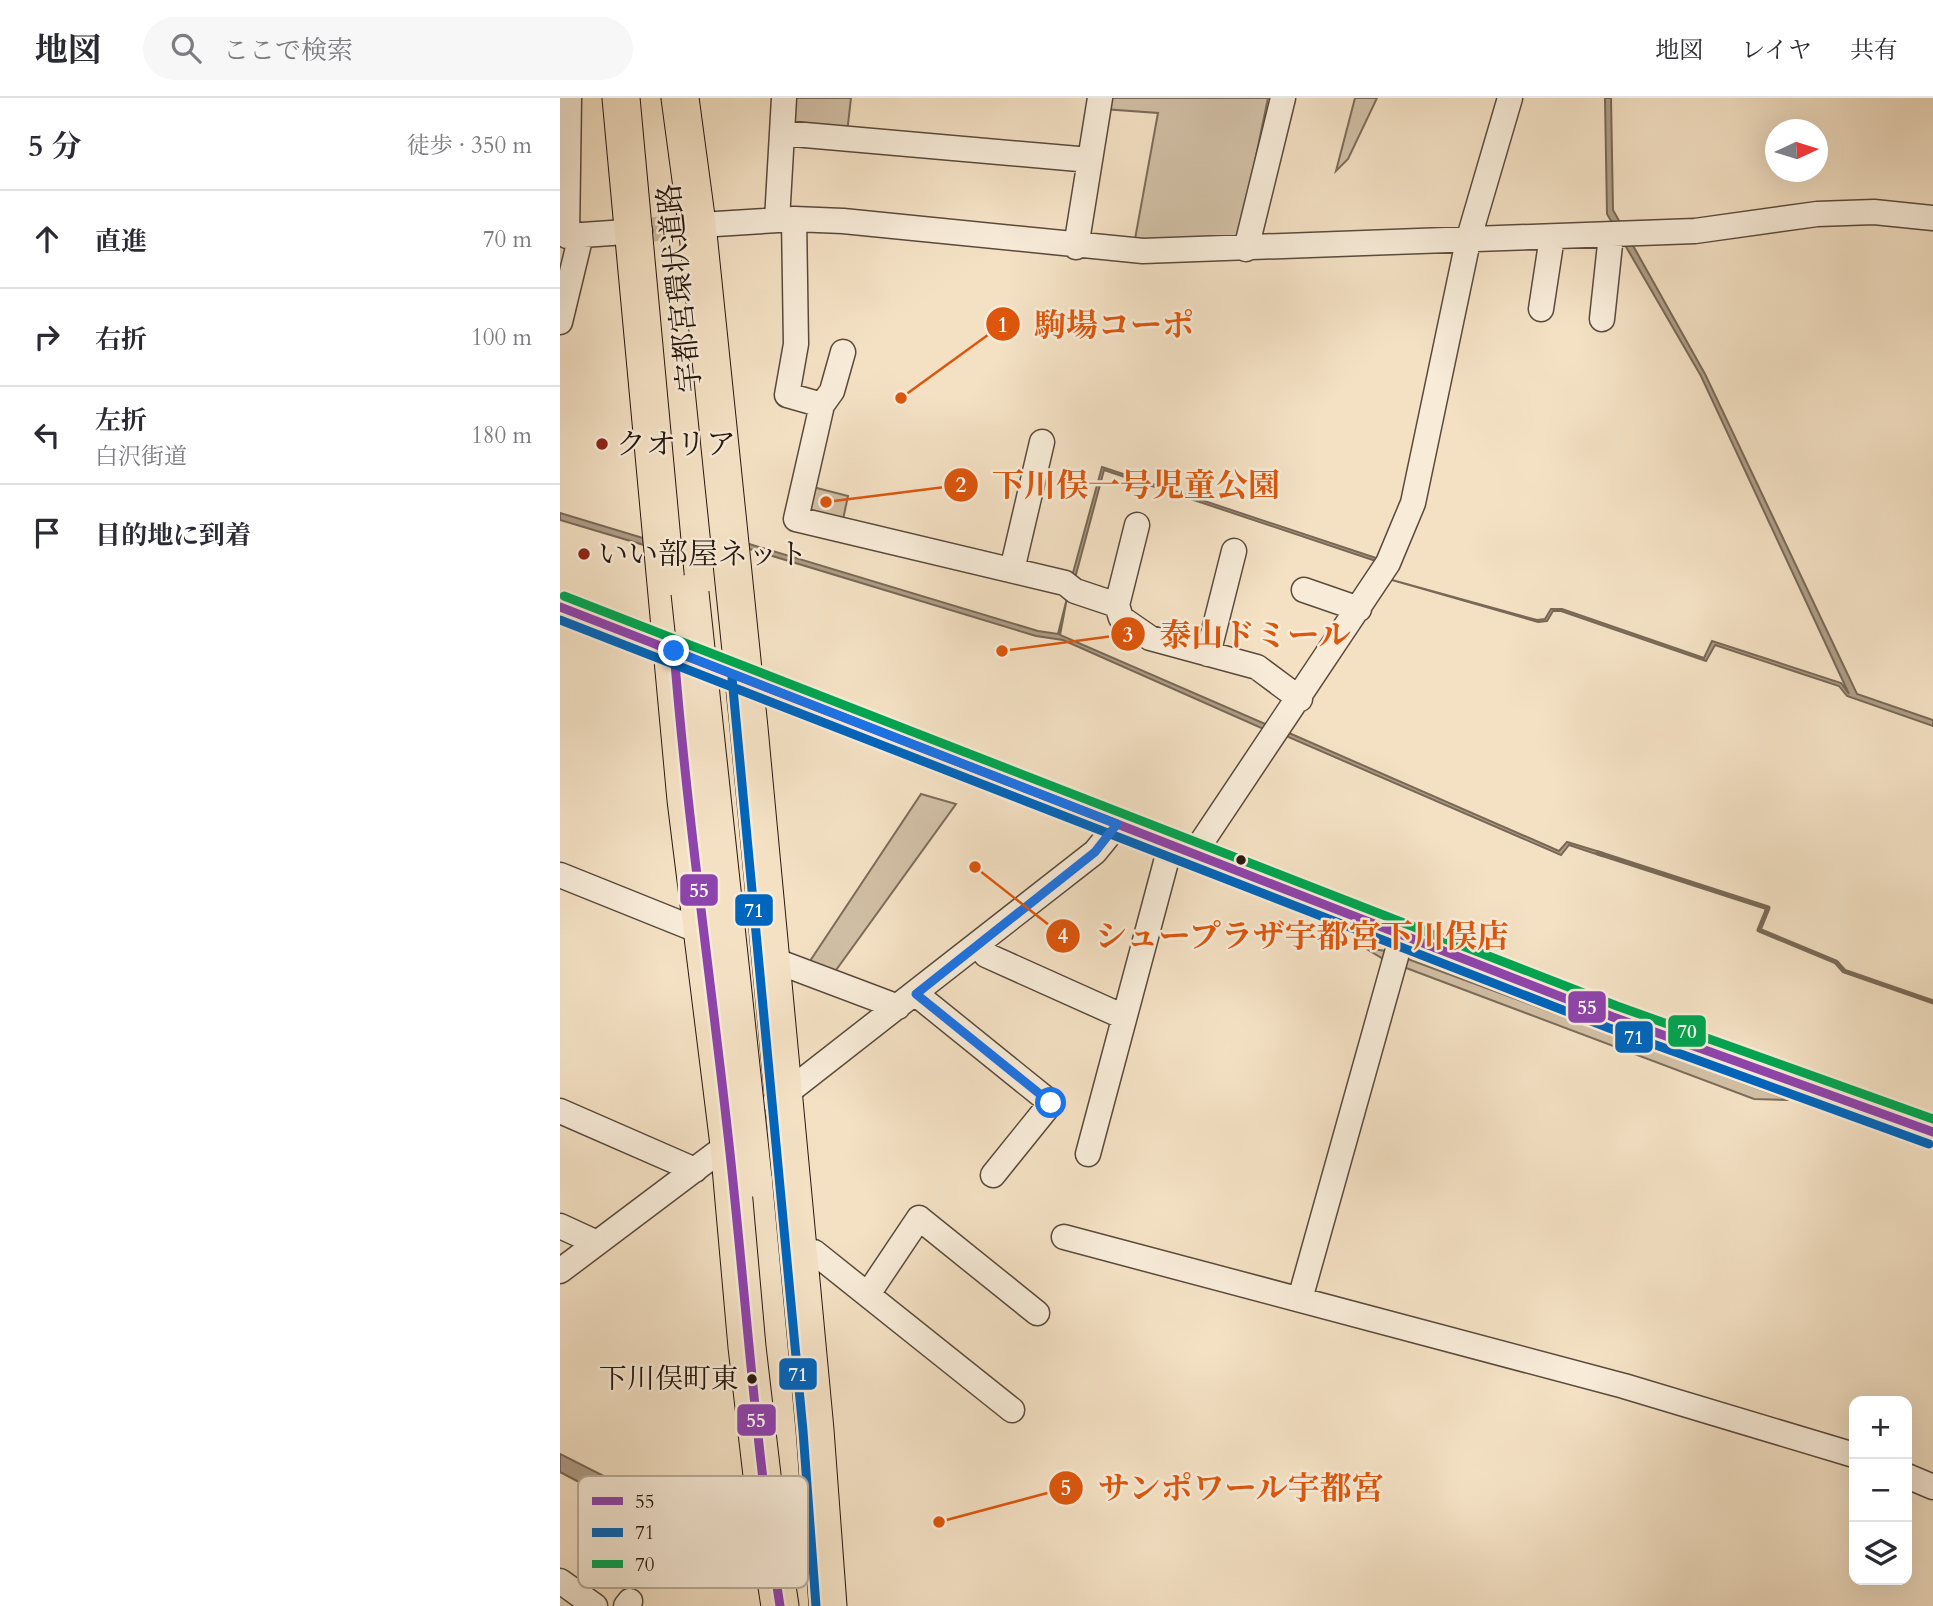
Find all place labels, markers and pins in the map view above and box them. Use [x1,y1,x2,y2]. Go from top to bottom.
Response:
callout: 駒場コーポ [985,298,1208,351]
place label: クオリア [616,424,736,465]
marker: クオリア [594,436,610,452]
callout: 下川俣一号児童公園 [943,458,1294,511]
place label: いい部屋ネット [598,534,808,575]
marker: いい部屋ネット [576,546,592,562]
callout: 泰山ドミール [1110,608,1365,661]
unlabelled marker [1234,853,1248,867]
callout: シュープラザ宇都宮下川俣店 [1045,909,1524,962]
place label: 下川俣町東 [599,1360,739,1398]
marker: 下川俣町東 [745,1372,759,1386]
callout: サンポワール宇都宮 [1048,1461,1399,1514]

